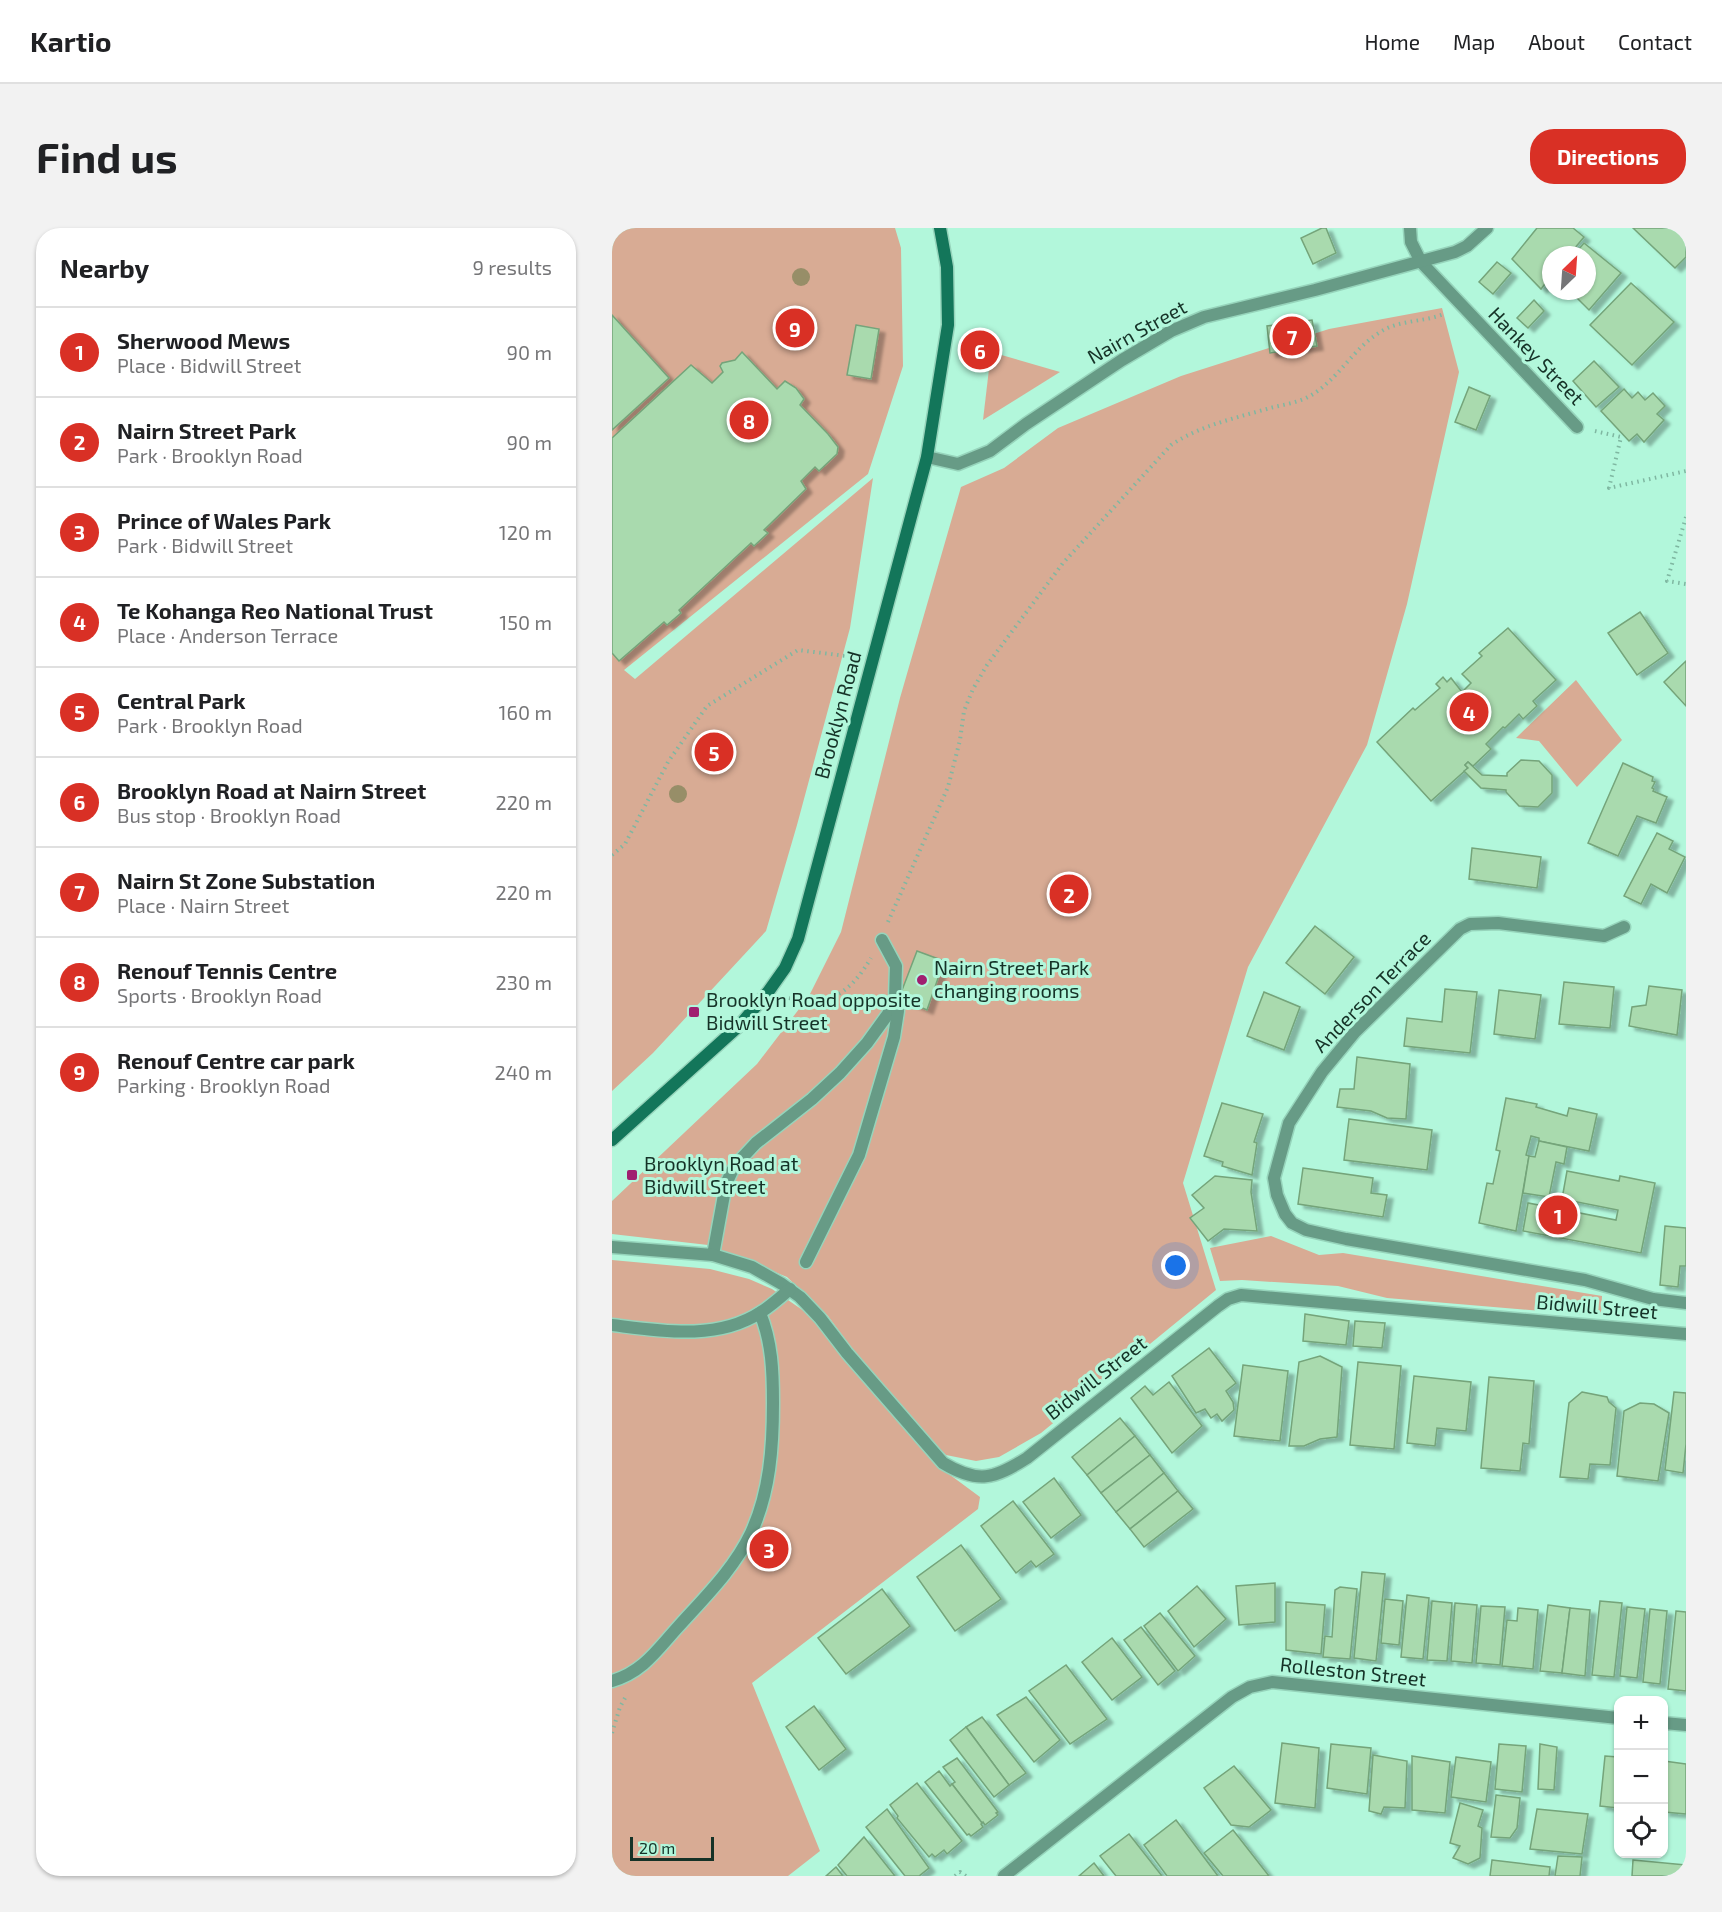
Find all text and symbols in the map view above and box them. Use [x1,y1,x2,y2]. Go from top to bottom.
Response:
text: Kartio [30,24,111,58]
text: Home [1364,29,1420,54]
text: Map [1453,29,1495,54]
text: About [1528,29,1585,54]
text: Contact [1618,29,1692,54]
button: Directions [1530,129,1686,184]
text: Find us [36,131,178,181]
north arrow [1542,246,1596,300]
text: Nearby [60,252,149,283]
text: 9 results [472,255,552,279]
street label: Nairn Street [1083,294,1191,368]
street label: Hankey Street [1484,301,1590,409]
pin: 9 [776,306,814,350]
pin: 7 [1272,314,1312,358]
text: Sherwood Mews [117,327,290,353]
pin: 6 [960,328,1000,372]
text: 1 [75,340,84,364]
text: 90 m [507,340,552,364]
text: Place · Bidwill Street [117,353,301,377]
pin: 8 [730,398,768,442]
text: Nairn Street Park [117,417,296,443]
text: 2 [74,430,85,454]
text: 90 m [507,430,552,454]
text: Park · Brooklyn Road [117,443,303,467]
text: Prince of Wales Park [117,507,331,533]
text: 3 [74,520,85,544]
text: 120 m [499,520,552,544]
text: Park · Bidwill Street [117,533,293,557]
text: Te Kohanga Reo National Trust [117,597,433,623]
text: 4 [73,610,86,634]
text: 150 m [499,610,552,634]
text: Place · Anderson Terrace [117,623,338,647]
street label: Brooklyn Road [808,648,866,781]
text: Central Park [117,687,246,713]
pin: 4 [1450,690,1488,734]
text: 5 [74,700,85,724]
text: 160 m [499,700,552,724]
text: Park · Brooklyn Road [117,713,303,737]
pin: 5 [694,730,734,774]
text: Brooklyn Road at Nairn Street [117,777,426,803]
text: 6 [74,790,85,814]
text: 220 m [495,790,552,814]
text: Bus stop · Brooklyn Road [117,803,341,827]
text: Nairn St Zone Substation [117,867,375,893]
pin: 2 [1050,872,1088,916]
text: 7 [74,880,85,904]
text: 220 m [495,880,552,904]
text: Place · Nairn Street [117,893,289,917]
street label: Anderson Terrace [1307,926,1435,1057]
place label: Nairn Street Park changing rooms [934,955,1089,1002]
text: Renouf Tennis Centre [117,957,337,983]
text: 8 [73,970,86,994]
text: 230 m [496,970,552,994]
marker: Nairn Street Park changing rooms [915,973,929,987]
text: Sports · Brooklyn Road [117,983,322,1007]
place label: Brooklyn Road opposite Bidwill Street [706,987,921,1034]
marker: Brooklyn Road opposite Bidwill Street [687,1005,701,1019]
text: Renouf Centre car park [117,1047,355,1073]
text: 9 [74,1060,85,1084]
text: 240 m [494,1060,552,1084]
text: Parking · Brooklyn Road [117,1073,331,1097]
place label: Brooklyn Road at Bidwill Street [644,1151,799,1198]
marker: Brooklyn Road at Bidwill Street [625,1168,639,1182]
pin: 1 [1538,1192,1578,1238]
your location [1161,1251,1190,1280]
street label: Bidwill Street [1535,1289,1659,1323]
street label: Bidwill Street [1040,1330,1151,1424]
pin: 3 [750,1526,788,1572]
street label: Rolleston Street [1279,1651,1428,1691]
map controls [1614,1696,1668,1858]
button: + [1614,1696,1668,1750]
button: − [1614,1750,1668,1804]
button: locate [1614,1804,1668,1858]
scale bar [630,1834,714,1862]
text: 20 m [639,1838,675,1857]

